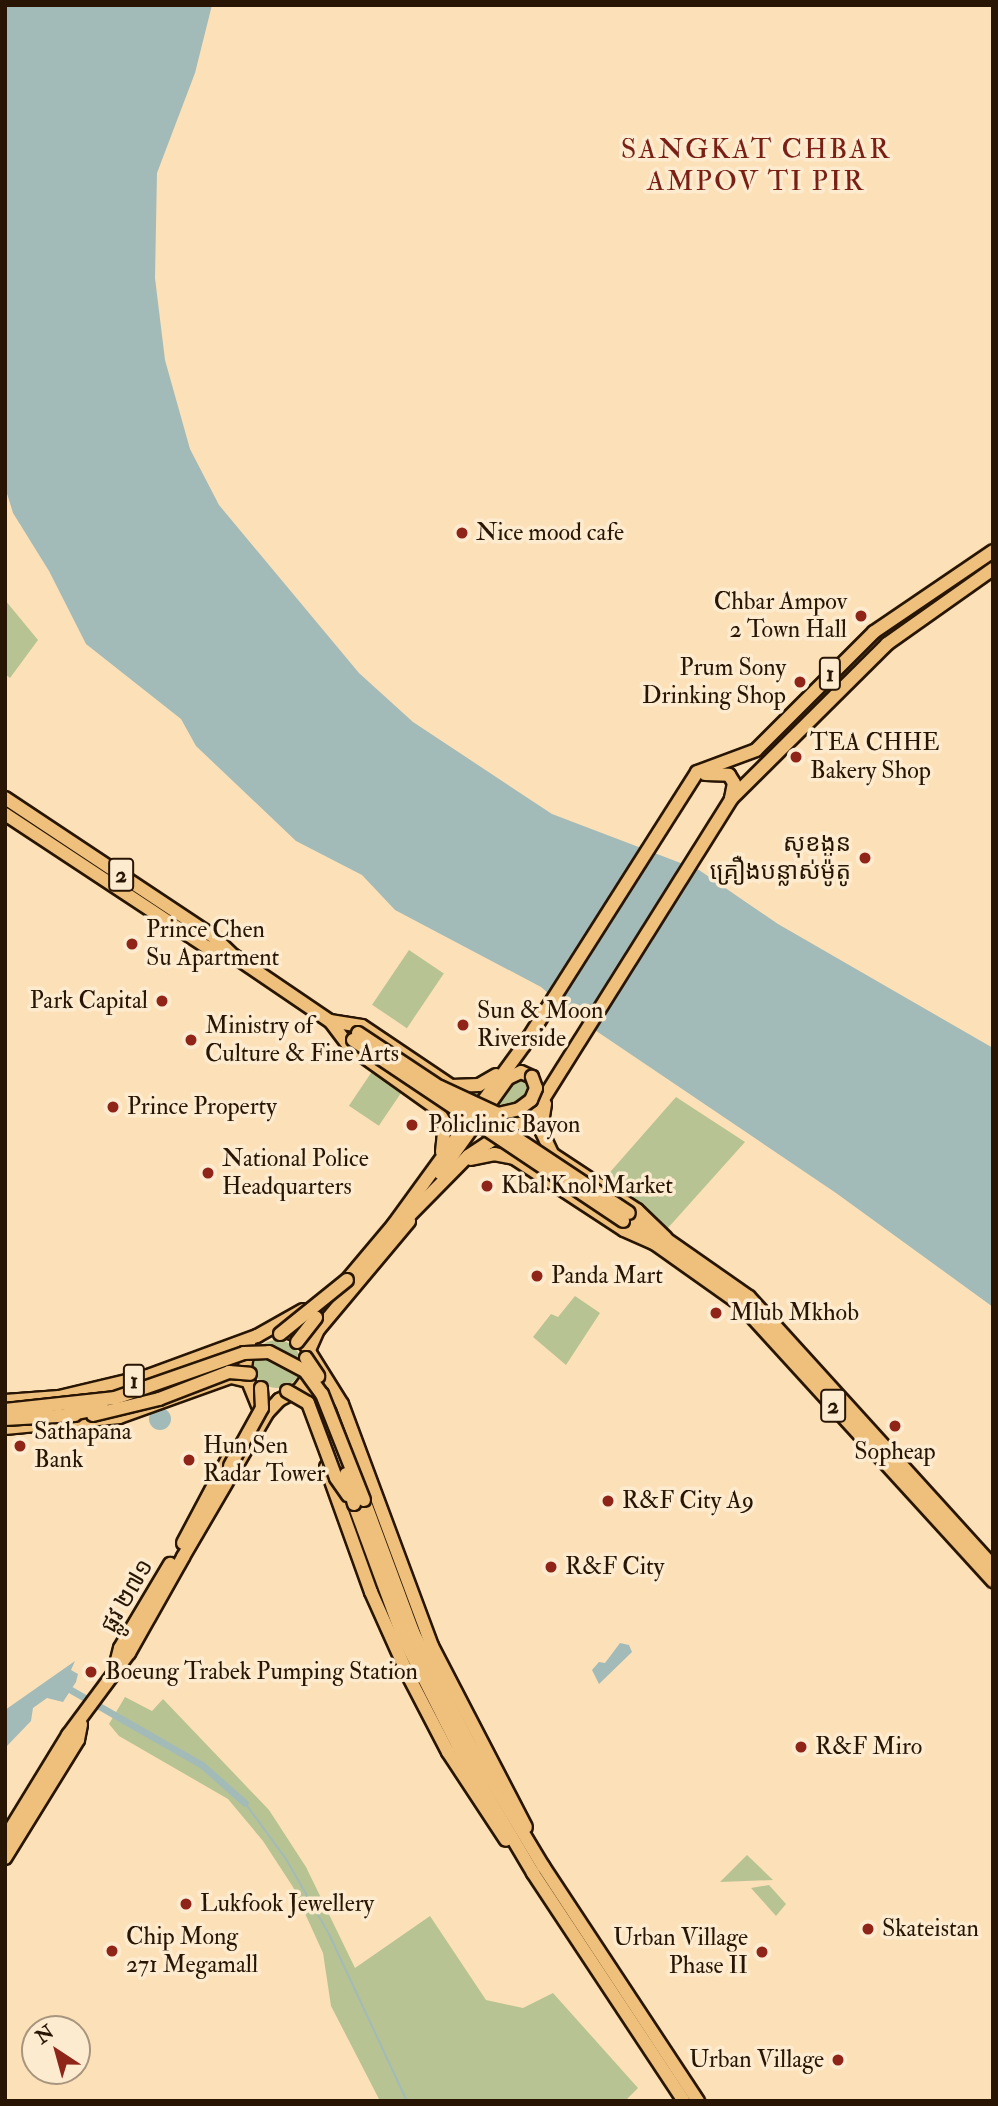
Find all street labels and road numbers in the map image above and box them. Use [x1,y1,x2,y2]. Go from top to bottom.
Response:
road number: 1 [818,654,842,694]
road number: 2 [107,856,135,894]
road number: 1 [122,1362,146,1400]
road number: 2 [819,1386,847,1426]
street label: ផ្លូវ ២៧១ [94,1554,160,1638]

